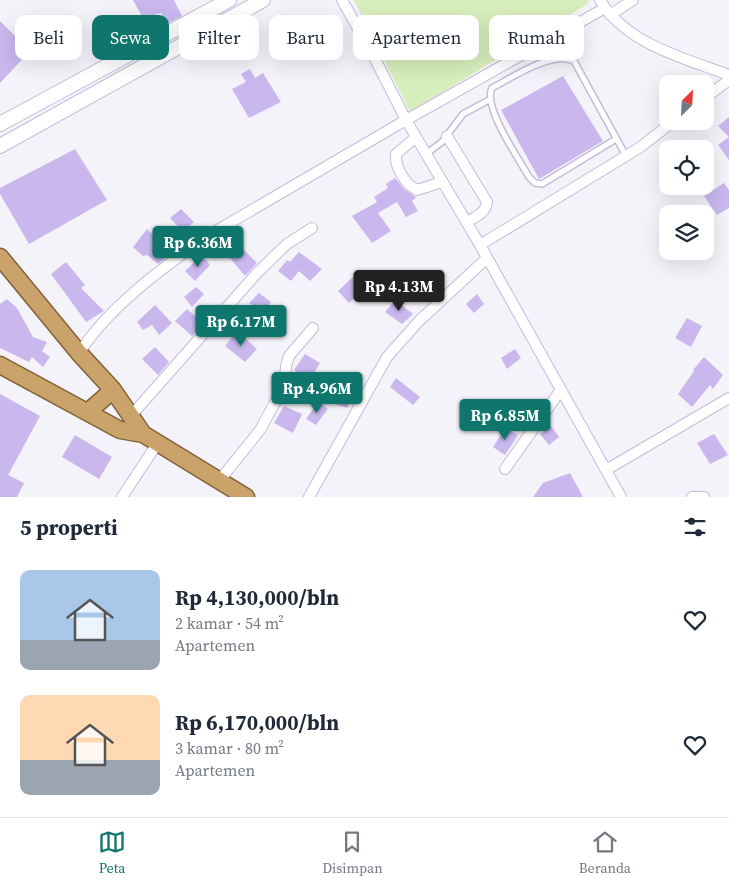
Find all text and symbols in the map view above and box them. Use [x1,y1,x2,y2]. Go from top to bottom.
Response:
chip: Beli [15,15,82,60]
chip: Sewa [92,15,169,60]
chip: Filter [179,15,259,60]
chip: Baru [269,15,343,60]
chip: Apartemen [353,15,479,60]
chip: Rumah [489,15,584,60]
north arrow [659,75,714,130]
map controls [659,75,714,260]
button: locate [659,140,714,195]
button: layers [659,205,714,260]
pin: Rp 6.36M [146,226,250,268]
text: Rp 6.36M [163,231,233,253]
pin: Rp 4.13M [347,270,451,312]
text: Rp 4.13M [364,275,434,297]
pin: Rp 6.17M [189,304,293,347]
text: Rp 6.17M [206,310,276,332]
pin: Rp 4.96M [265,372,369,414]
text: Rp 4.96M [282,377,352,399]
pin: Rp 6.85M [453,398,557,441]
text: Rp 6.85M [470,404,540,426]
text: 5 properti [20,513,118,542]
icon: filters [681,513,709,541]
text: Rp 4,130,000/bln [175,583,339,612]
icon: home [60,590,120,650]
icon: heart [681,606,709,634]
text: 2 kamar · 54 m² [175,612,284,634]
text: Apartemen [175,634,255,656]
text: Rp 6,170,000/bln [175,708,339,737]
icon: home [60,715,120,775]
icon: heart [681,731,709,759]
text: 3 kamar · 80 m² [175,737,284,759]
text: Apartemen [175,759,255,781]
tab: Peta [98,828,126,878]
tab: Disimpan [322,828,383,878]
tab: Beranda [579,828,631,878]

